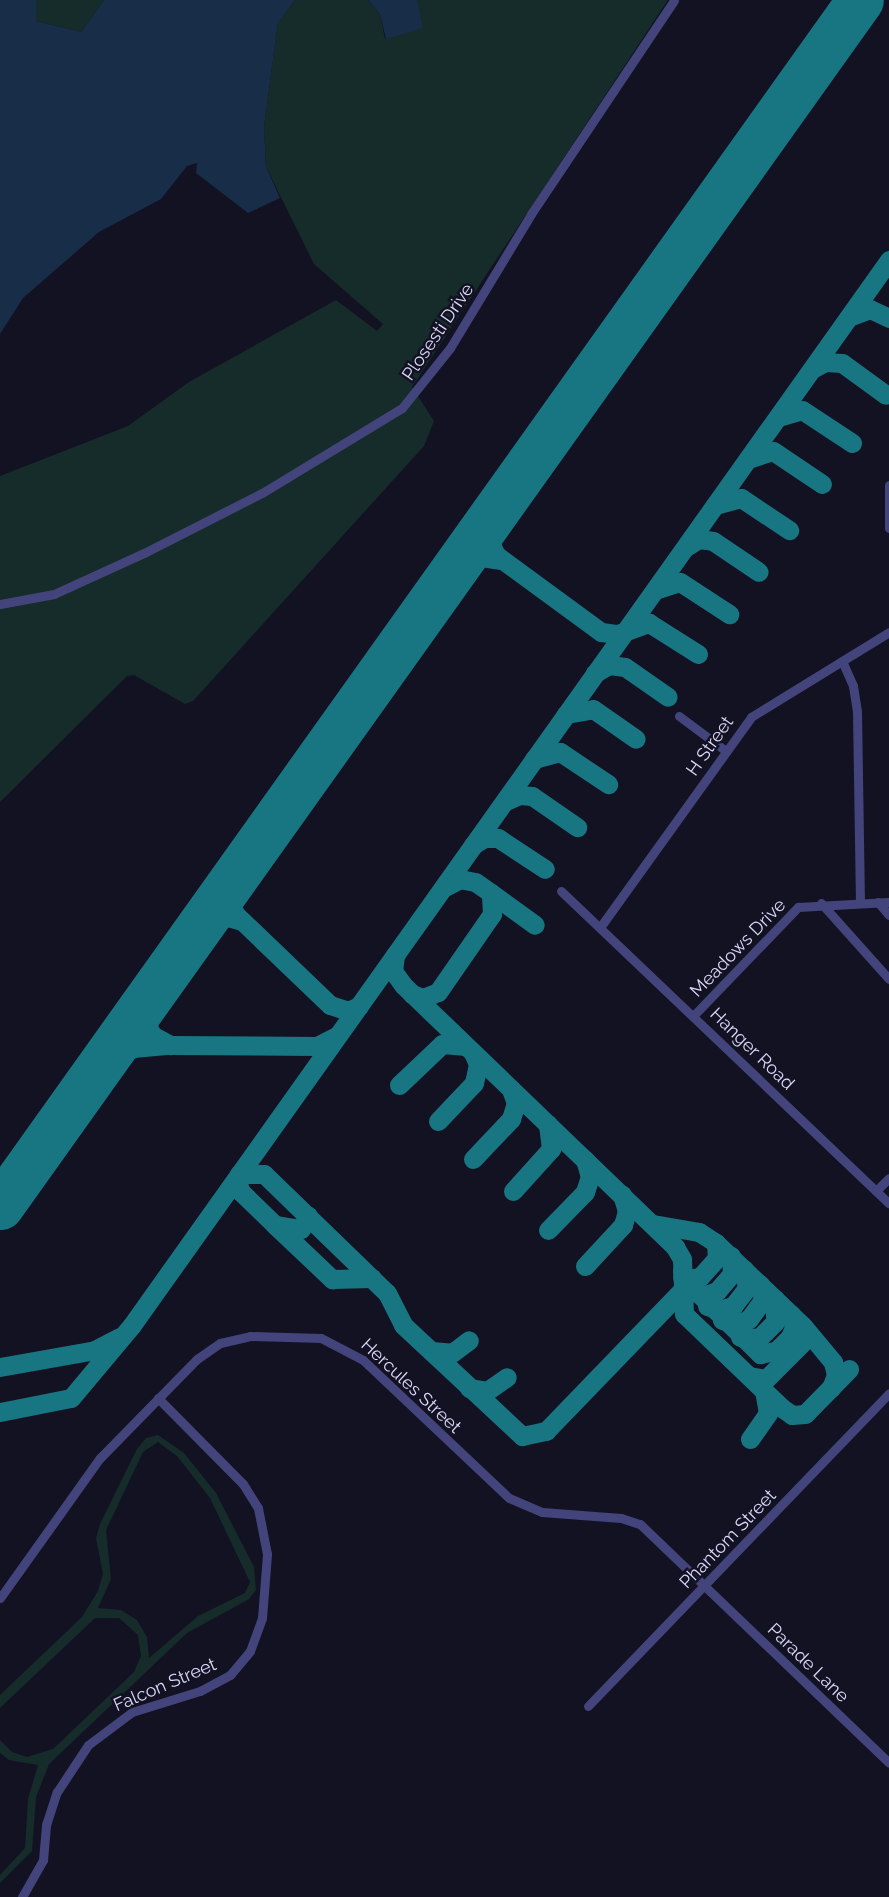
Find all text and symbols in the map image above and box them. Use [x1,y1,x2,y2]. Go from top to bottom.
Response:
street label: Plosesti Drive [398,279,478,385]
street label: H Street [682,712,738,780]
street label: Meadows Drive [686,894,790,1002]
street label: Hanger Road [705,1003,799,1095]
street label: Hercules Street [356,1334,466,1438]
street label: Phantom Street [675,1485,781,1593]
street label: Parade Lane [763,1619,853,1707]
street label: Falcon Street [110,1654,220,1716]

